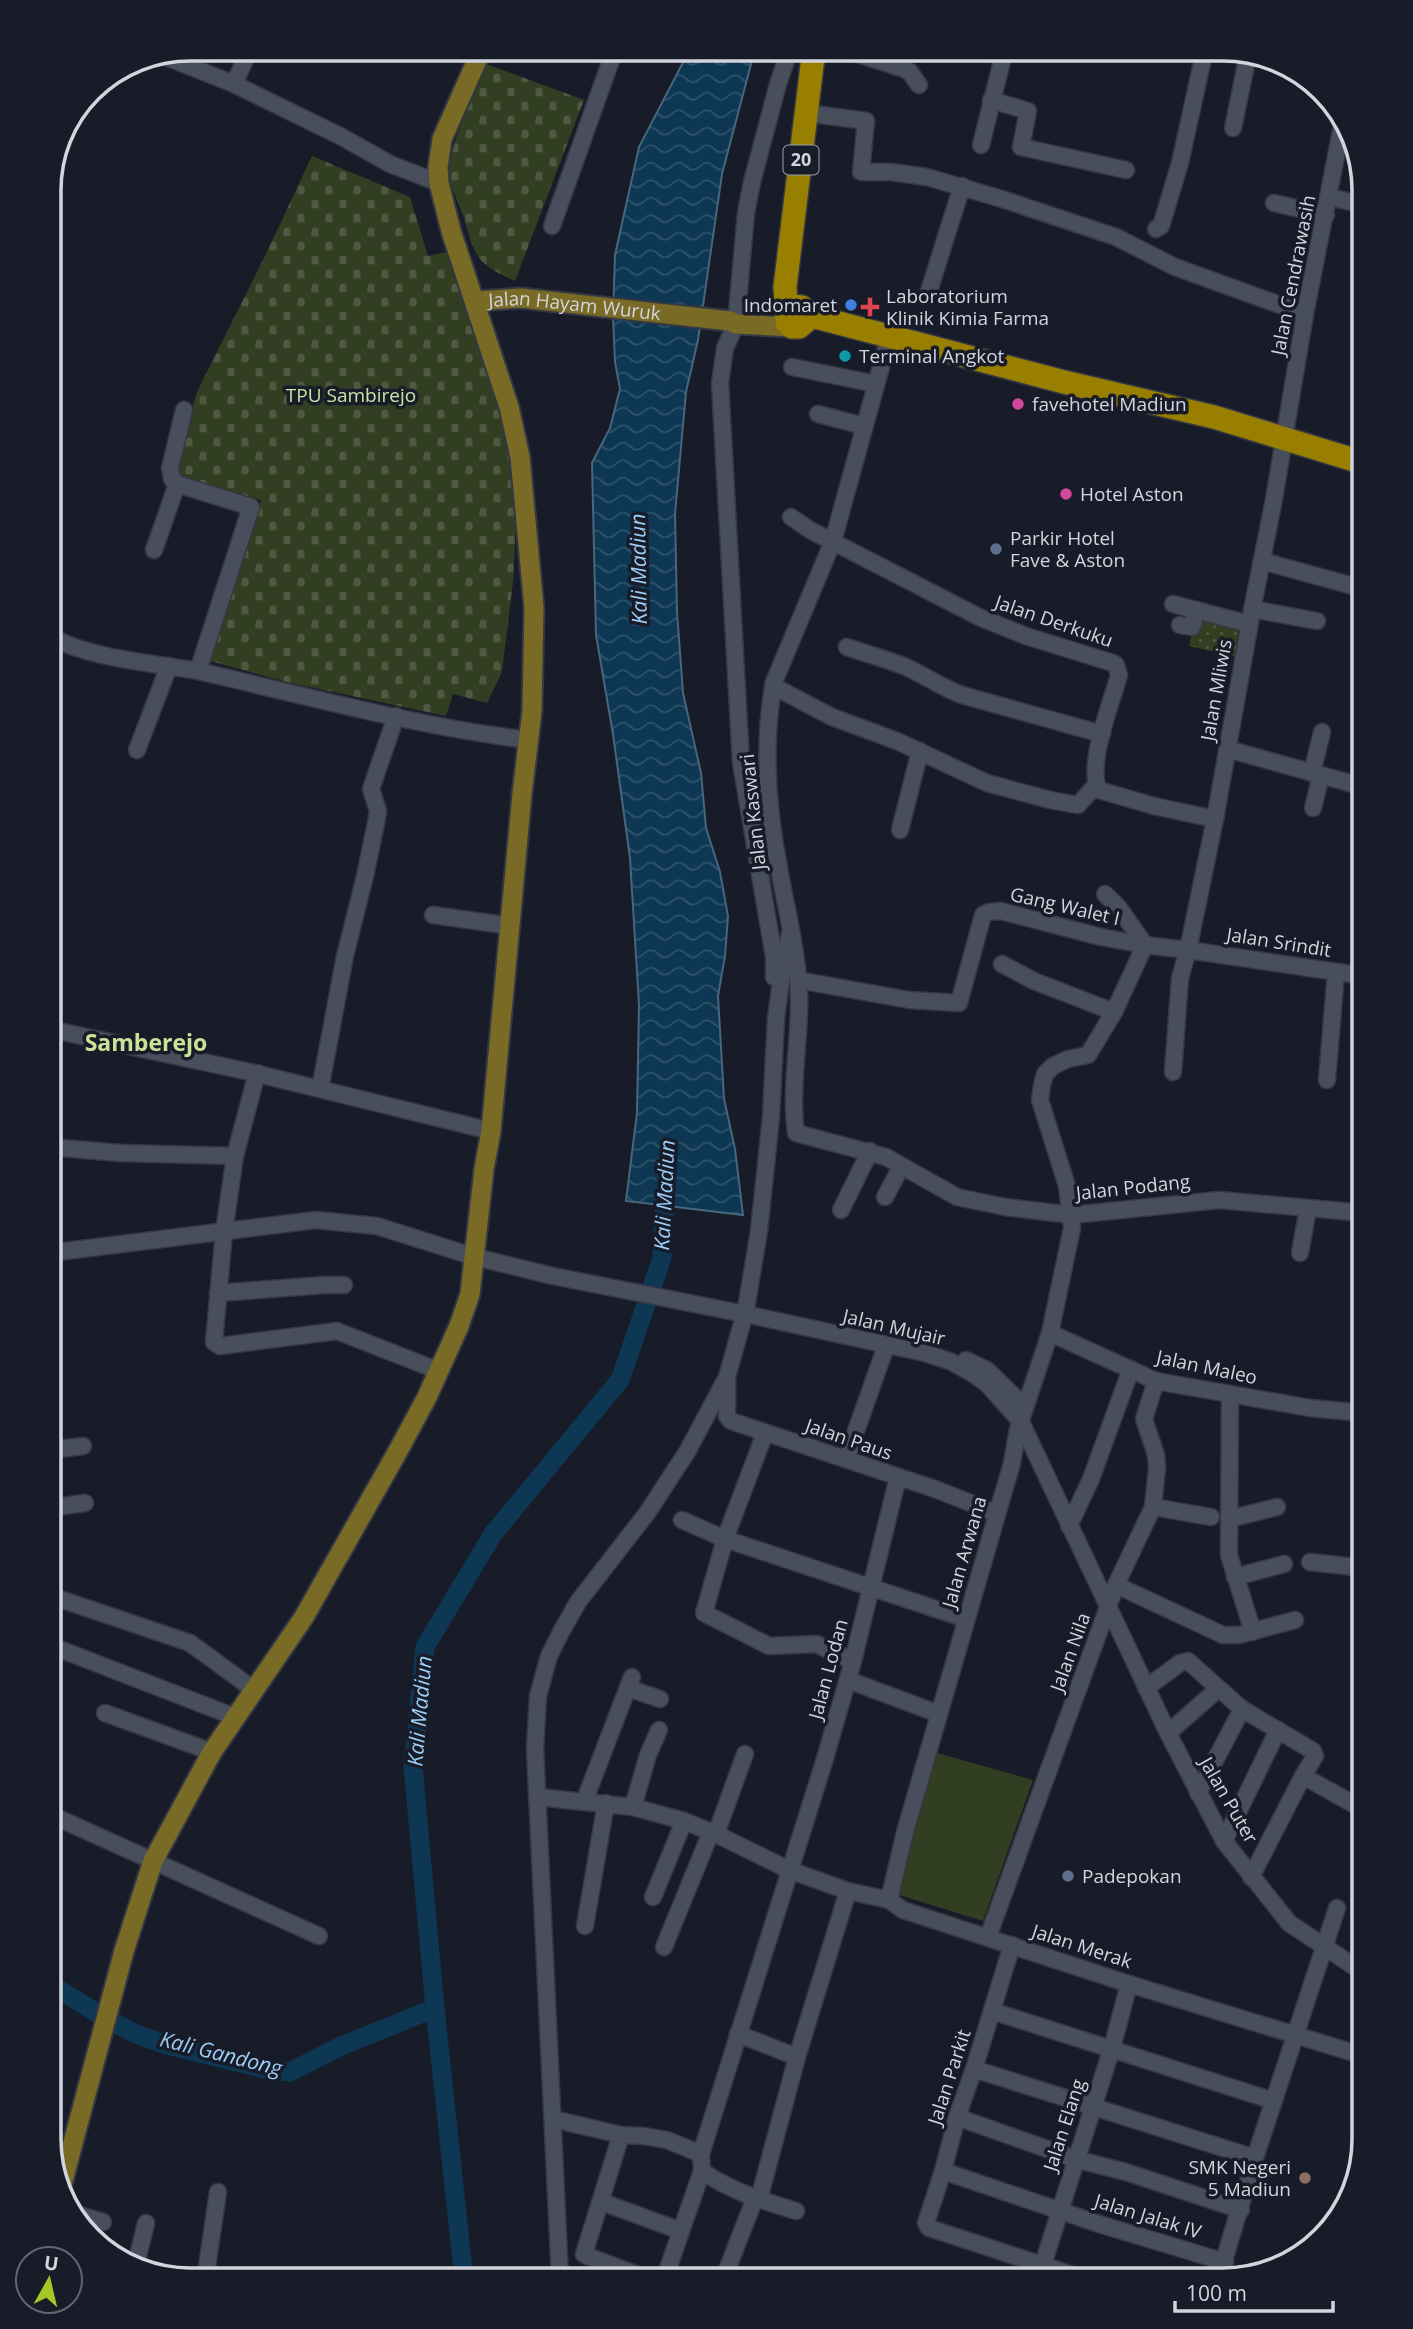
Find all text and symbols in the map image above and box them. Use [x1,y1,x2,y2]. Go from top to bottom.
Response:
road number: 20 [784,146,818,174]
street label: Jalan Cendrawasih [1264,193,1321,359]
place label: Laboratorium Klinik Kimia Farma [886,283,1049,331]
street label: Jalan Hayam Wuruk [485,285,662,326]
place label: Indomaret [744,292,837,318]
marker: Indomaret [843,297,859,313]
marker: Laboratorium Klinik Kimia Farma [860,297,880,317]
place label: Terminal Angkot [859,343,1005,369]
marker: Terminal Angkot [837,348,853,364]
park label: TPU Sambirejo [286,382,416,408]
place label: favehotel Madiun [1032,391,1187,417]
marker: favehotel Madiun [1010,396,1026,412]
place label: Hotel Aston [1080,481,1184,507]
marker: Hotel Aston [1058,486,1074,502]
water label: Kali Madiun [623,513,653,625]
place label: Parkir Hotel Fave & Aston [1010,525,1125,573]
marker: Parkir Hotel Fave & Aston [988,541,1004,557]
street label: Jalan Derkuku [990,588,1116,653]
street label: Jalan Mliwis [1194,637,1238,745]
street label: Jalan Kaswari [734,753,772,873]
street label: Gang Walet I [1008,881,1122,931]
street label: Jalan Srindit [1223,921,1333,963]
district label: Samberejo [85,1026,207,1058]
water label: Kali Madiun [647,1139,681,1251]
street label: Jalan Podang [1073,1168,1191,1206]
street label: Jalan Mujair [838,1302,948,1351]
street label: Jalan Maleo [1152,1343,1260,1390]
street label: Jalan Paus [800,1411,896,1466]
street label: Jalan Arwana [935,1493,992,1613]
street label: Jalan Nila [1043,1609,1096,1697]
street label: Jalan Lodan [802,1616,854,1724]
water label: Kali Madiun [400,1655,438,1767]
street label: Jalan Puter [1193,1750,1264,1848]
place label: Padepokan [1082,1863,1182,1889]
marker: Padepokan [1060,1868,1076,1884]
street label: Jalan Merak [1027,1917,1135,1974]
water label: Kali Gandong [157,2024,286,2082]
street label: Jalan Parkit [921,2026,977,2130]
street label: Jalan Elang [1036,2076,1091,2176]
place label: SMK Negeri 5 Madiun [1188,2154,1291,2202]
marker: SMK Negeri 5 Madiun [1297,2170,1313,2186]
street label: Jalan Jalak IV [1090,2187,1205,2245]
north arrow [14,2245,84,2315]
text: U [42,2249,60,2277]
scale bar [1175,2270,1332,2314]
text: 100 m [1186,2279,1247,2307]

